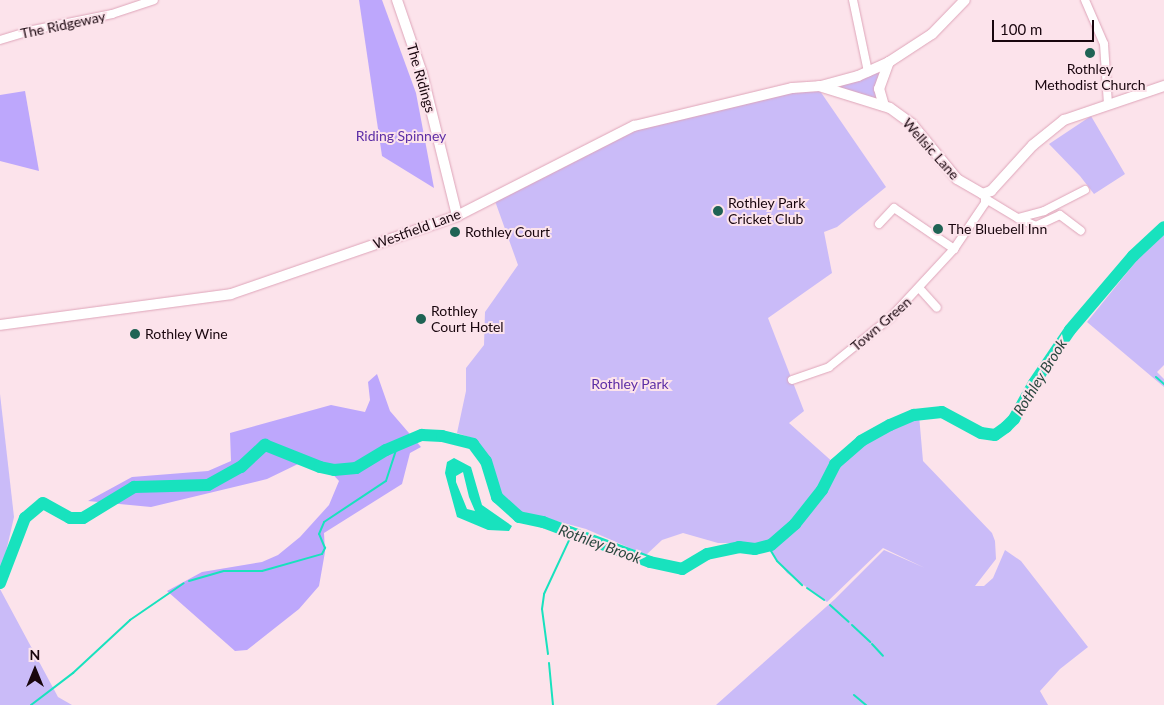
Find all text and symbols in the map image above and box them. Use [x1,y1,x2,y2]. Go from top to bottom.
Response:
street label: The Ridgeway [19,8,107,42]
scale bar [994,10,1096,42]
text: 100 m [1000,20,1042,38]
street label: The Ridings [403,41,439,115]
marker: Rothley Methodist Church [1084,47,1096,59]
place label: Rothley Methodist Church [1034,61,1146,94]
street label: Wellsic Lane [899,115,963,183]
park label: Riding Spinney [356,128,446,144]
place label: Rothley Park Cricket Club [728,195,806,228]
street label: Westfield Lane [371,205,463,253]
marker: Rothley Park Cricket Club [712,205,724,217]
place label: The Bluebell Inn [948,221,1047,237]
marker: The Bluebell Inn [932,223,944,235]
place label: Rothley Court [465,224,550,240]
marker: Rothley Court [449,226,461,238]
street label: Town Green [847,293,915,355]
place label: Rothley Court Hotel [431,303,504,336]
marker: Rothley Court Hotel [415,313,427,325]
place label: Rothley Wine [145,326,228,342]
marker: Rothley Wine [129,328,141,340]
water label: Rothley Brook [1009,335,1071,419]
park label: Rothley Park [591,376,669,392]
water label: Rothley Brook [556,521,644,567]
north arrow [10,645,60,695]
text: N [30,646,40,663]

